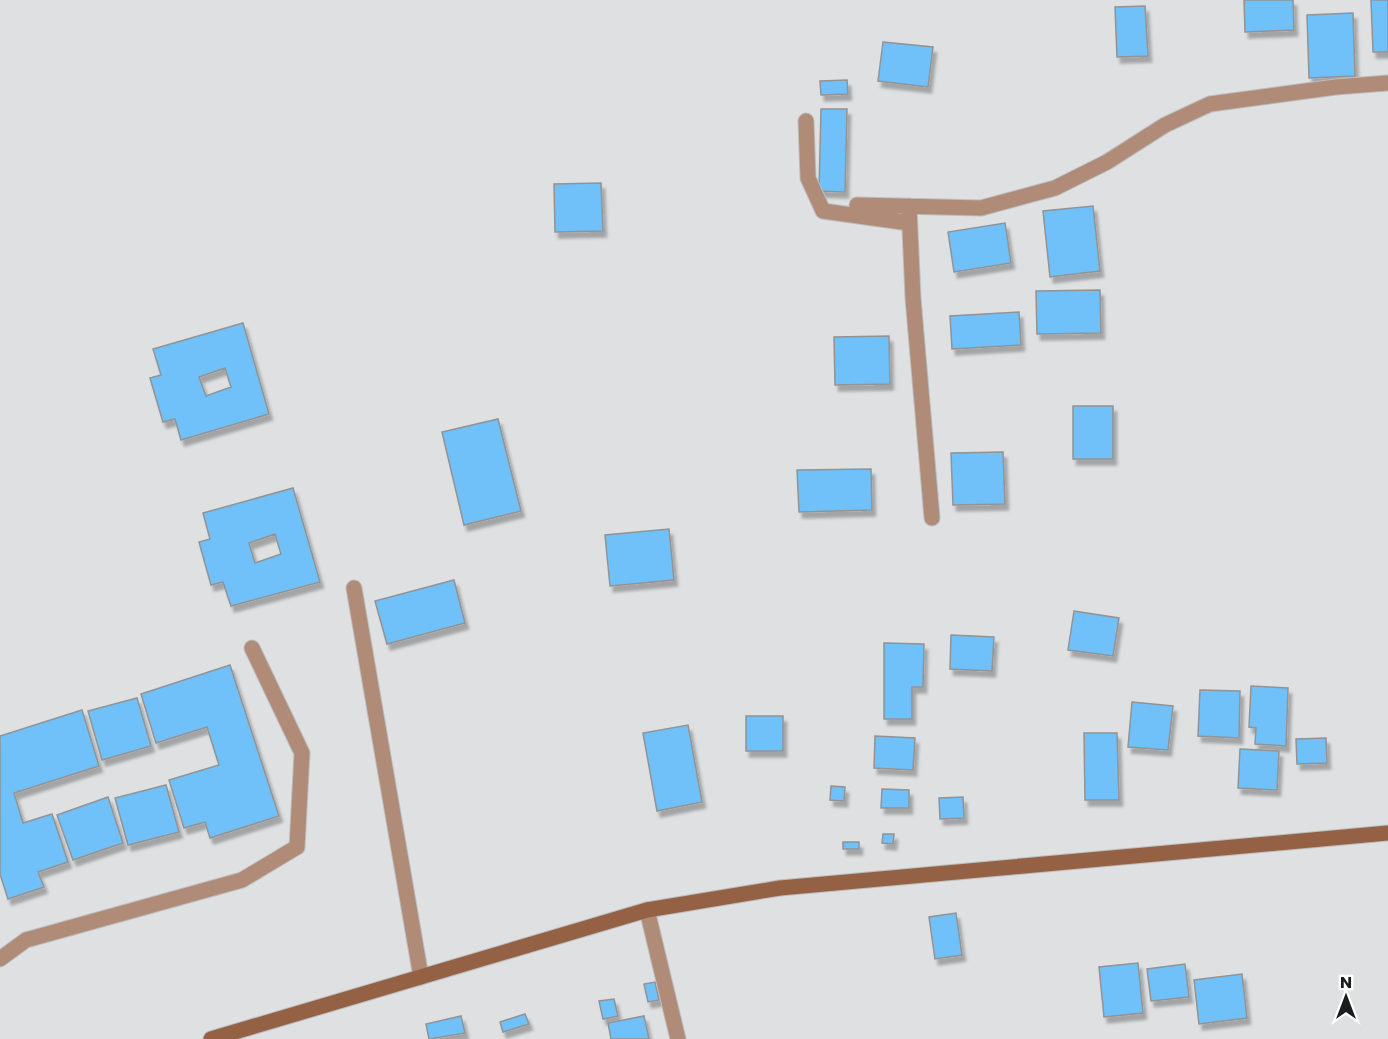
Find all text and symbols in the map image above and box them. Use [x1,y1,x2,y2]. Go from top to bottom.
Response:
north arrow [1316,967,1376,1027]
text: N [1340,971,1352,994]

